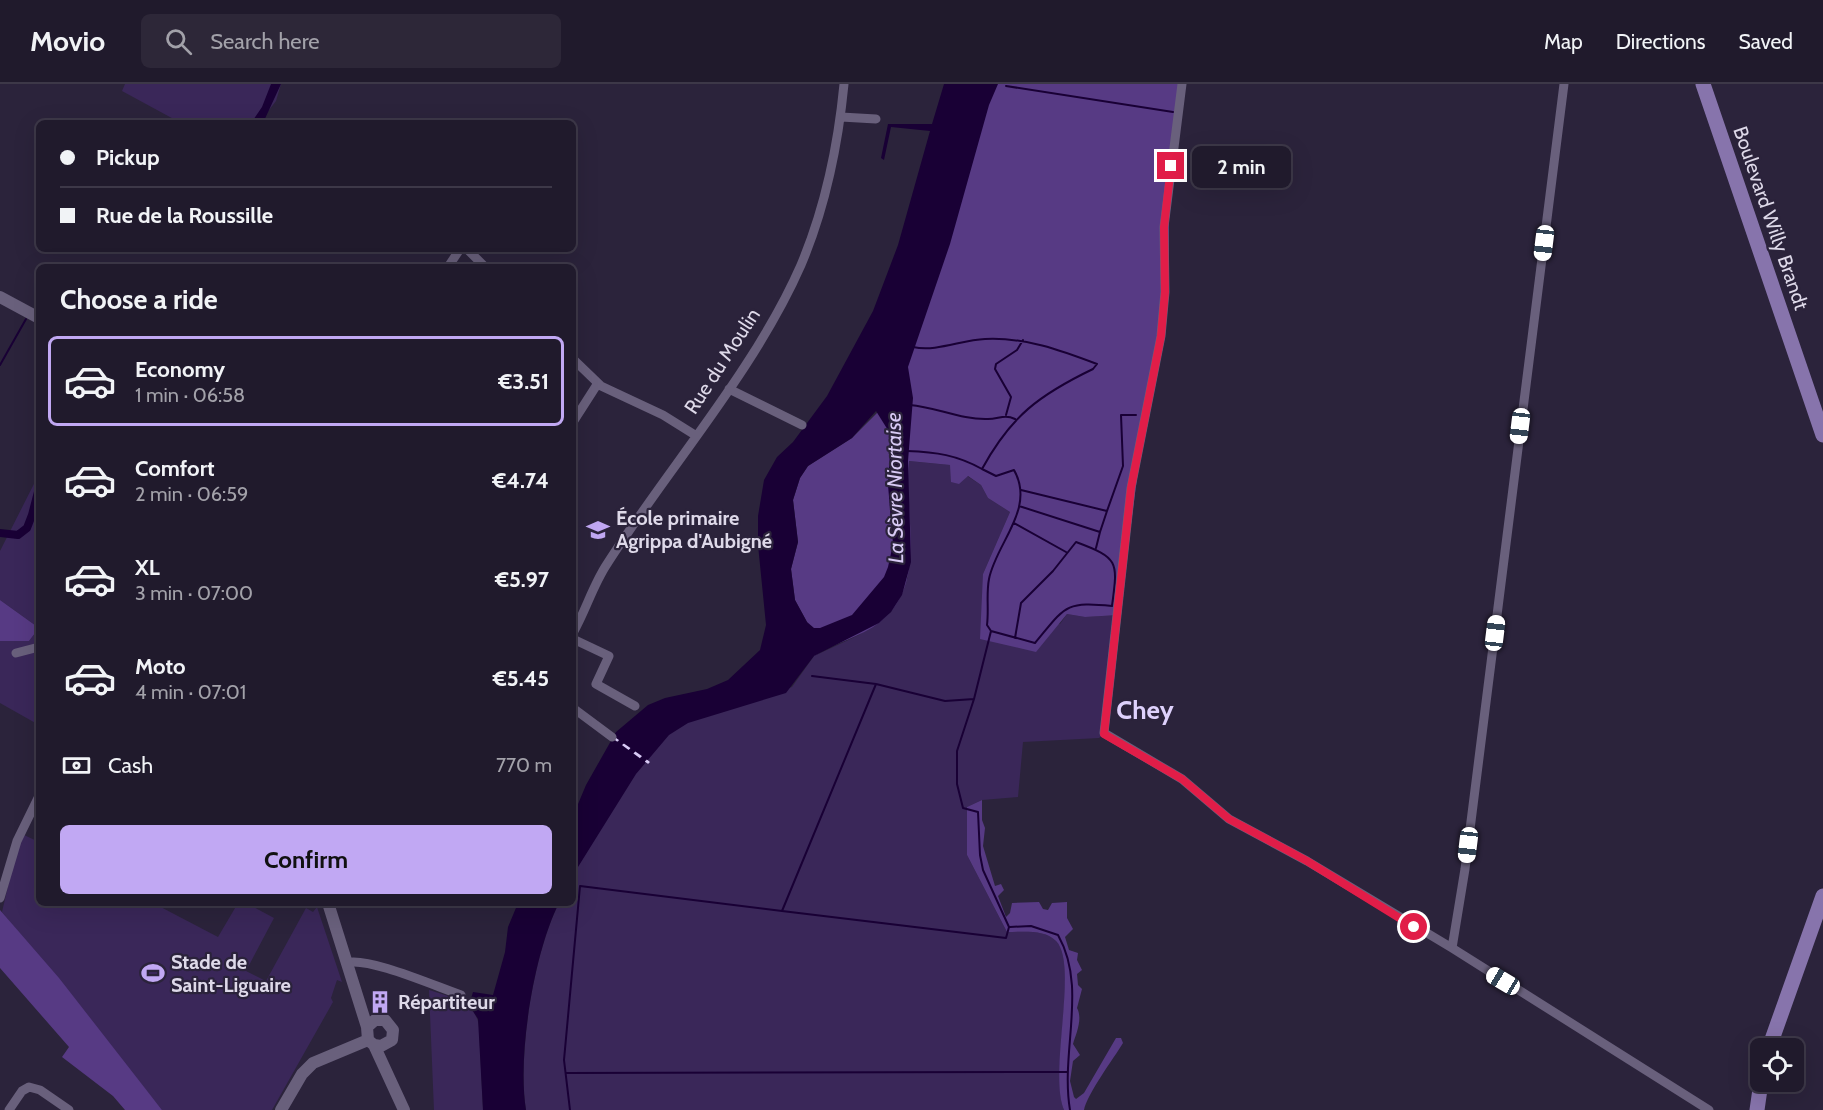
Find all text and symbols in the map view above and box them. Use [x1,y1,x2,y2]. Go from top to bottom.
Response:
search box [141,14,561,68]
text: Movio [30,24,105,58]
icon: search [162,25,195,58]
text: Search here [210,28,320,55]
text: Map [1544,29,1583,54]
text: Directions [1616,29,1705,54]
text: Saved [1738,29,1793,54]
street label: Boulevard Willy Brandt [1728,123,1814,313]
text: Pickup [96,144,160,171]
callout: 2 min [1192,145,1291,187]
route end [1157,152,1184,179]
text: 2 min [1217,155,1266,179]
text: Rue de la Roussille [96,202,273,229]
car [1533,224,1555,262]
text: Choose a ride [60,283,218,316]
street label: Rue du Moulin [679,304,765,418]
icon: car [63,354,117,408]
text: Economy [135,356,225,383]
text: €3.51 [498,368,549,395]
text: 1 min · 06:58 [135,383,245,407]
car [1509,407,1531,445]
water label: La Sèvre Niortaise [881,412,908,564]
icon: car [63,453,117,507]
text: Comfort [135,455,214,482]
text: €4.74 [492,467,549,494]
text: 2 min · 06:59 [135,482,248,506]
place label: École primaire Agrippa d'Aubigné [616,506,772,553]
school or university icon: École primaire Agrippa d'Aubigné [585,517,611,543]
icon: car [63,552,117,606]
text: XL [135,554,160,581]
text: €5.97 [495,566,549,593]
text: 3 min · 07:00 [135,581,253,605]
car [1484,614,1506,652]
icon: car [63,651,117,705]
text: Moto [135,653,186,680]
text: €5.45 [493,665,549,692]
text: 4 min · 07:01 [135,680,246,704]
district label: Chey [1116,694,1174,726]
icon: cash [60,749,93,782]
text: Cash [108,752,153,779]
text: 770 m [496,753,552,777]
button: Confirm [60,825,552,894]
car [1457,826,1479,864]
route start [1400,913,1427,940]
place label: Stade de Saint-Liguaire [171,950,291,997]
sports icon: Stade de Saint-Liguaire [140,960,166,986]
car [1483,964,1523,998]
building icon: Répartiteur [367,989,393,1015]
place label: Répartiteur [398,990,495,1014]
map controls [1750,1038,1804,1092]
button: locate [1750,1038,1804,1092]

